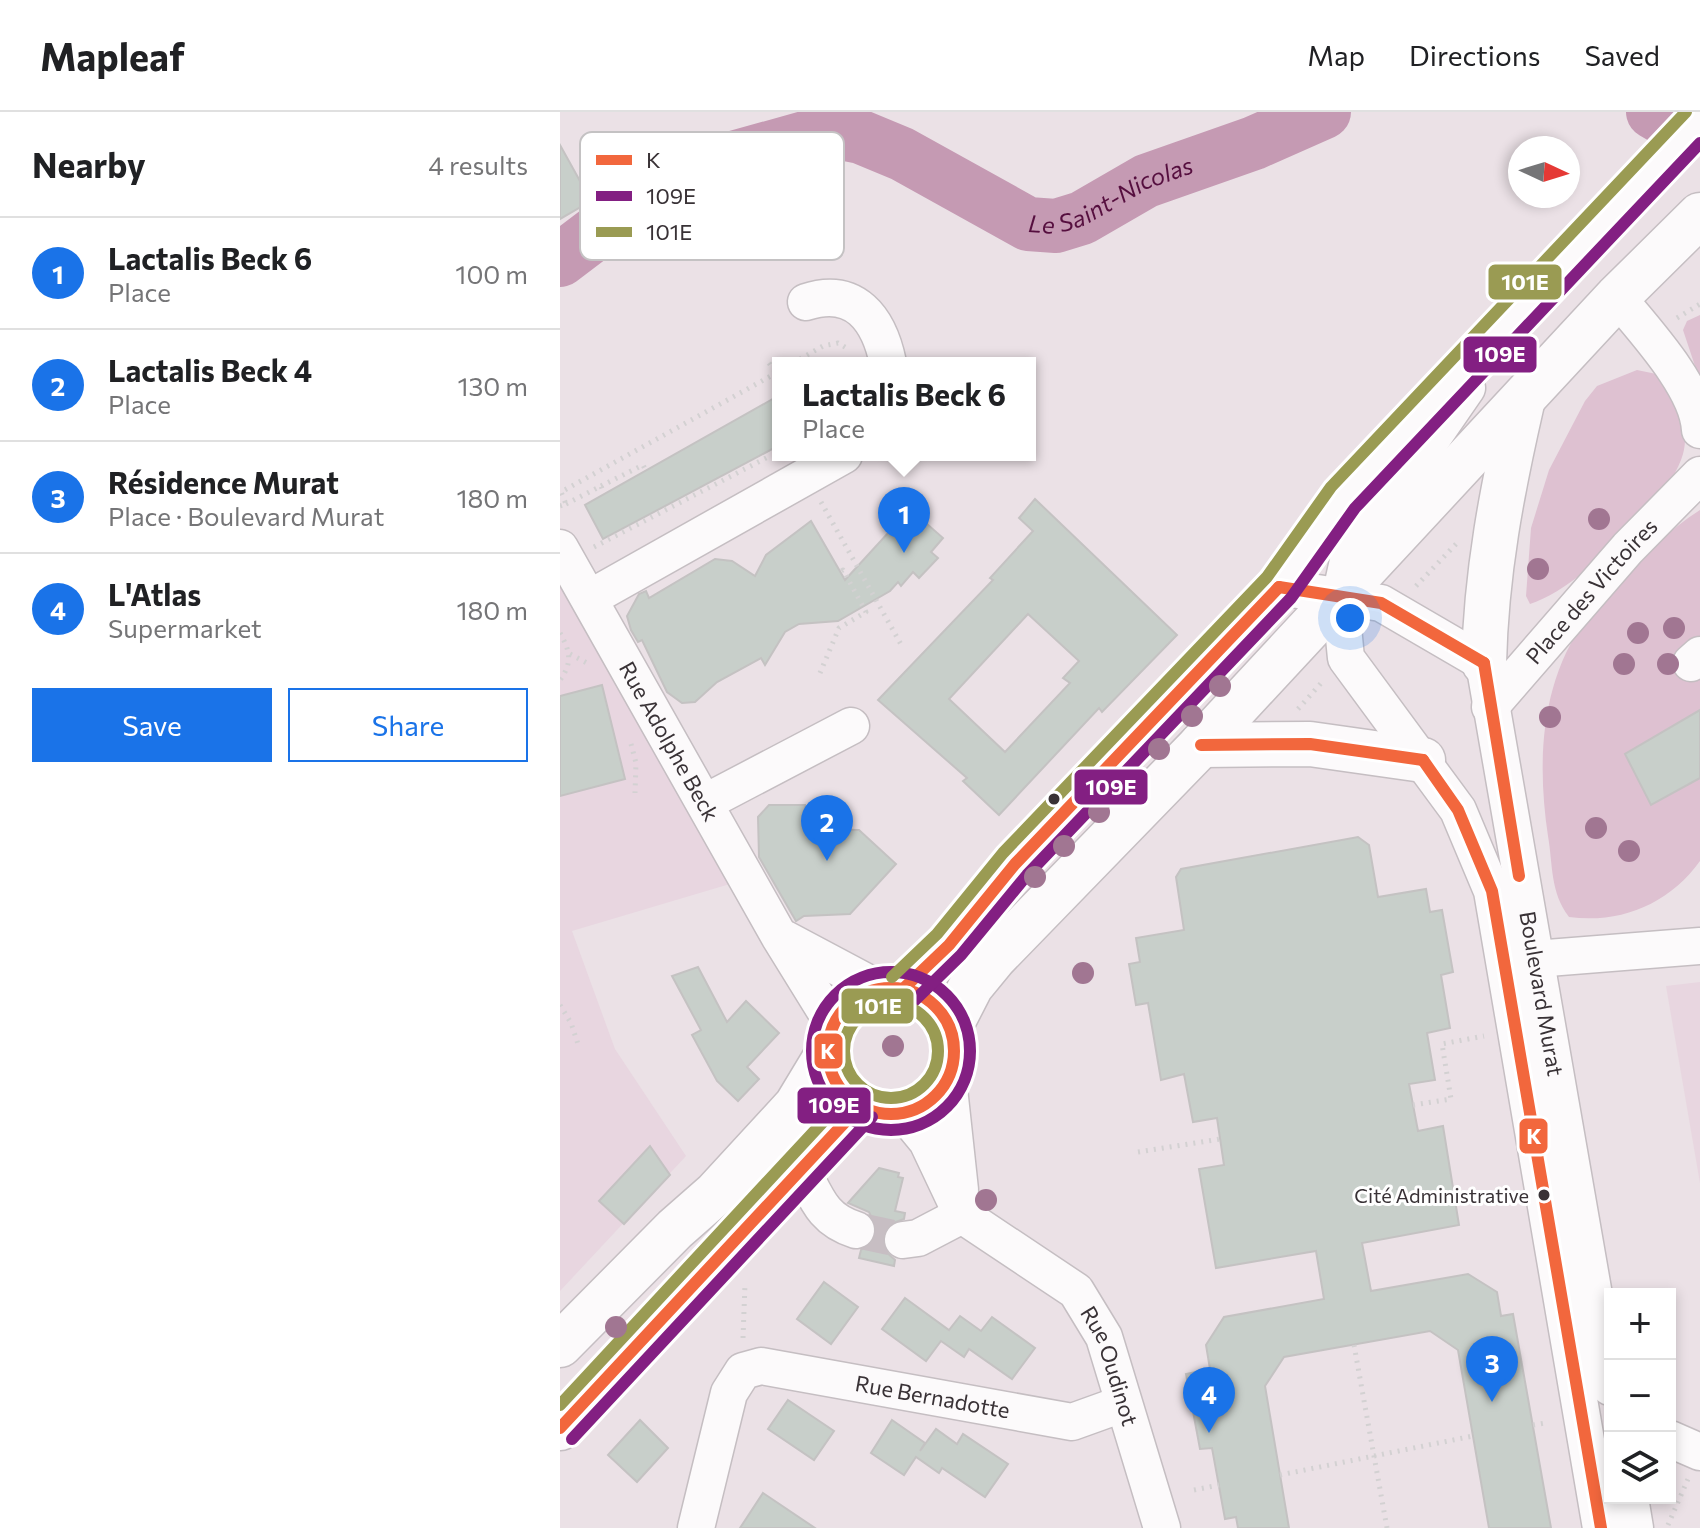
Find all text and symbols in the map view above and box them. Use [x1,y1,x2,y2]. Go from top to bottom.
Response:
text: Mapleaf [40,32,185,79]
text: Map [1307,38,1365,72]
text: Directions [1409,38,1540,72]
text: Saved [1584,38,1660,72]
legend [580,132,844,260]
north arrow [1508,136,1580,208]
text: Nearby [32,143,146,185]
text: K [646,146,661,173]
text: 4 results [428,149,528,180]
water label: Le Saint-Nicolas [1028,150,1197,239]
text: 109E [646,182,696,209]
text: 101E [646,218,692,245]
text: Lactalis Beck 6 [108,239,312,276]
text: 1 [52,258,64,289]
text: 100 m [455,258,528,289]
line badge: 101E [1487,263,1563,301]
text: 101E [1501,268,1549,295]
text: Place [108,276,171,307]
line badge: 109E [1462,335,1538,374]
text: 109E [1474,340,1526,367]
text: Lactalis Beck 4 [108,351,312,388]
popup [772,357,1036,461]
text: 2 [51,370,65,401]
text: 130 m [457,370,528,401]
text: Lactalis Beck 6 [802,375,1006,412]
text: Place [108,388,171,419]
text: Place [802,412,865,443]
text: Résidence Murat [108,463,339,500]
text: 3 [50,482,66,513]
text: 180 m [456,482,528,513]
pin: 1 [878,487,930,553]
text: Place · Boulevard Murat [108,500,384,531]
street label: Place des Victoires [1520,512,1663,669]
text: L'Atlas [108,575,201,612]
text: 4 [50,594,66,625]
text: 180 m [456,594,528,625]
your location [1330,598,1370,638]
text: Supermarket [108,612,262,643]
street label: Rue Adolphe Beck [614,657,725,826]
button: Save [32,688,272,762]
button: Share [288,688,528,762]
line badge: 109E [1073,768,1149,806]
text: 109E [1085,773,1137,800]
unlabelled marker [1046,791,1062,807]
pin: 2 [801,795,853,861]
street label: Boulevard Murat [1514,909,1570,1078]
line badge: 101E [840,987,915,1025]
text: 101E [854,992,902,1019]
line badge: K [813,1032,844,1070]
text: K [820,1037,836,1064]
line badge: 109E [796,1086,872,1125]
text: 109E [808,1091,860,1118]
line badge: K [1518,1117,1549,1155]
text: K [1526,1122,1542,1149]
place label: Cité Administrative [1354,1183,1529,1207]
marker: Cité Administrative [1536,1187,1552,1203]
map controls [1604,1288,1676,1504]
button: + [1604,1288,1676,1360]
street label: Rue Oudinot [1075,1301,1144,1429]
pin: 3 [1466,1336,1518,1402]
button: − [1604,1360,1676,1432]
pin: 4 [1183,1367,1235,1433]
street label: Rue Bernadotte [853,1369,1012,1424]
button: layers [1604,1432,1676,1504]

